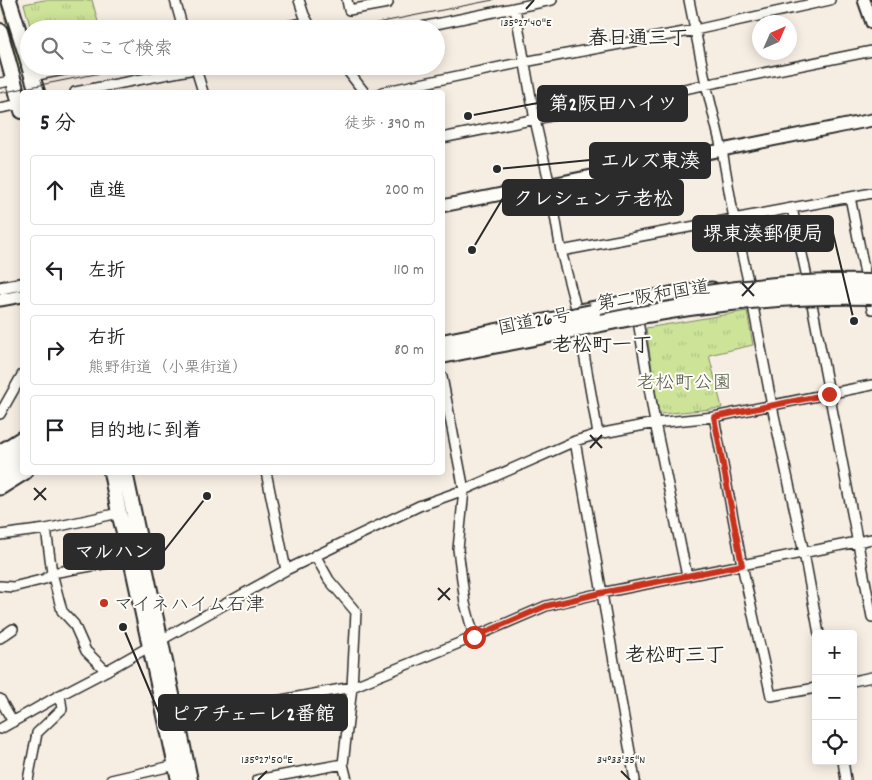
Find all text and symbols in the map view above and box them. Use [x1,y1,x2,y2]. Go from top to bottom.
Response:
text: 135°27'40"E [501,15,552,32]
north arrow [752,15,797,60]
search box [20,20,445,75]
district label: 春日通三丁 [588,26,688,54]
icon: search [38,34,66,62]
text: ここで検索 [78,37,173,64]
callout: 第2阪田ハイツ [538,86,687,121]
text: 第2阪田ハイツ [549,92,677,120]
text: 5 分 [40,110,76,140]
text: 徒歩 · 390 m [344,113,425,136]
callout: エルズ東湊 [590,143,710,178]
text: エルズ東湊 [600,149,700,177]
icon: ahead [41,176,69,204]
text: 直進 [88,179,126,206]
text: 200 m [385,179,424,202]
callout: クレシェンテ老松 [503,180,683,215]
text: クレシェンテ老松 [513,187,673,215]
callout: 堺東湊郵便局 [693,216,833,251]
text: 堺東湊郵便局 [703,222,823,250]
icon: left [41,256,69,284]
text: 左折 [88,259,126,286]
text: 110 m [394,259,424,282]
street label: 第二阪和国道 [595,275,712,320]
street label: 国道26号 [495,303,574,344]
text: 右折 [88,326,126,353]
district label: 老松町一丁 [552,333,652,361]
icon: right [41,336,69,364]
text: 80 m [394,339,424,362]
text: 熊野街道（小栗街道） [88,357,248,380]
park label: 老松町公園 [636,371,732,398]
route end [818,383,841,406]
icon: arrive [41,416,69,444]
text: 目的地に到着 [88,419,202,446]
callout: マルハン [64,534,164,569]
text: マルハン [74,540,154,568]
place label: マイネハイム石津 [114,593,264,620]
marker: マイネハイム石津 [98,597,110,609]
route start [463,626,486,649]
map controls [812,630,857,765]
button: + [812,630,857,675]
district label: 老松町三丁 [625,643,725,671]
button: − [812,675,857,720]
callout: ピアチェーレ2番館 [159,695,347,730]
text: ピアチェーレ2番館 [171,702,335,730]
button: locate [812,720,857,765]
text: 135°27'50"E [241,752,293,769]
text: 34°33'35"N [597,752,645,769]

